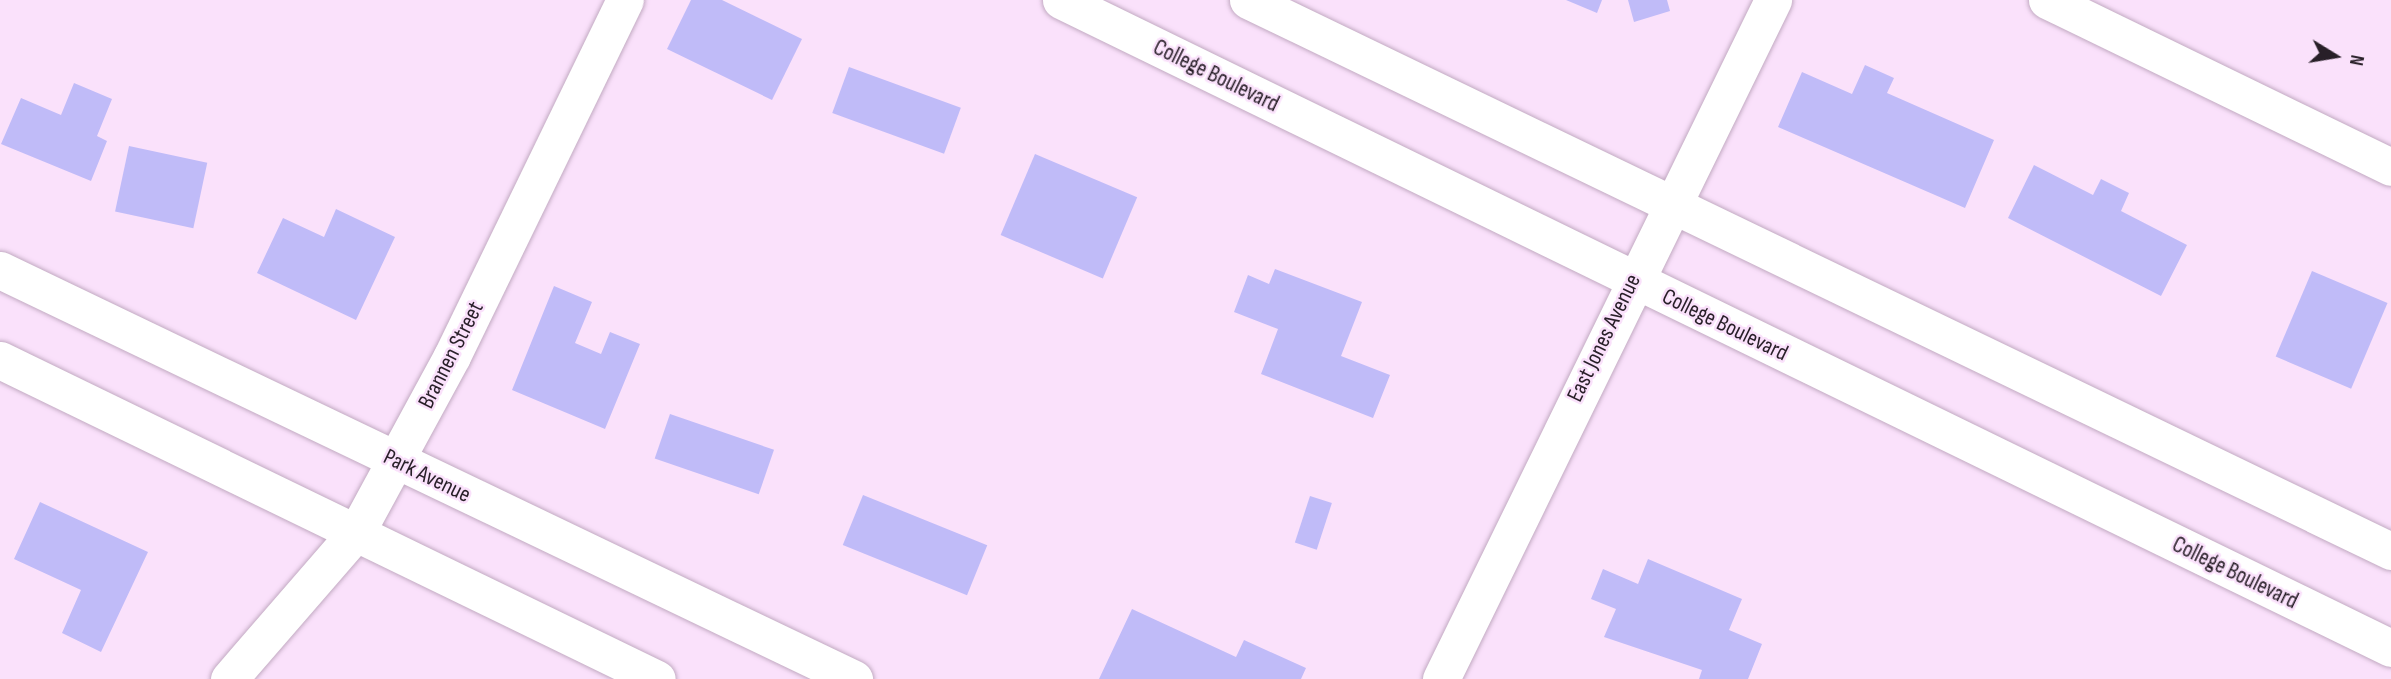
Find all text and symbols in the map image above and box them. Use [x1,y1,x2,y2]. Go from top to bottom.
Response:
north arrow [2300,21,2370,91]
street label: College Boulevard [1149,34,1283,118]
text: N [2344,53,2368,67]
street label: East Jones Avenue [1561,270,1647,406]
street label: College Boulevard [1658,283,1792,367]
street label: Brannen Street [412,297,490,413]
street label: Park Avenue [379,443,475,509]
street label: College Boulevard [2168,531,2302,615]

